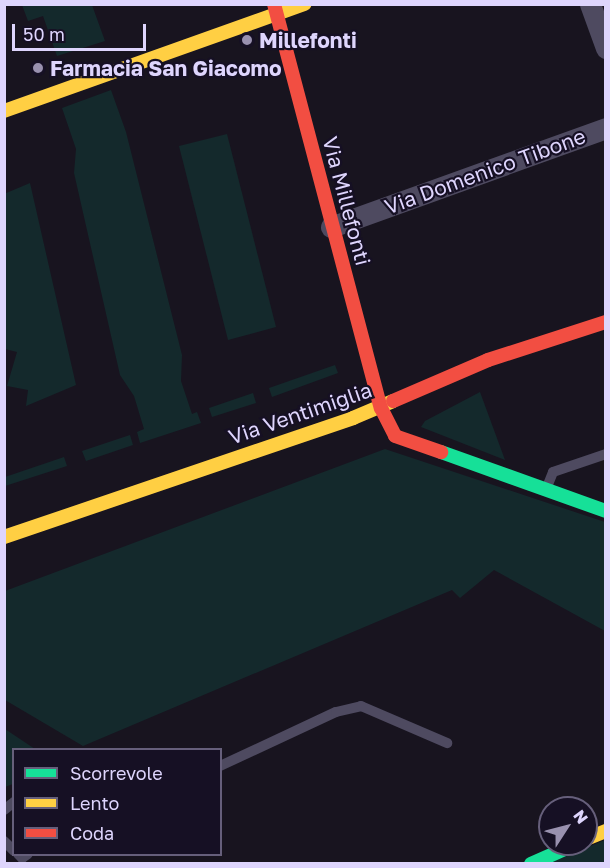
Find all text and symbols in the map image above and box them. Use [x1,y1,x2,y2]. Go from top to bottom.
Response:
scale bar [15,12,148,50]
text: 50 m [23,23,65,45]
place label: Millefonti [259,27,357,53]
marker: Millefonti [240,33,254,47]
place label: Farmacia San Giacomo [50,55,281,81]
marker: Farmacia San Giacomo [31,61,45,75]
street label: Via Domenico Tibone [381,123,589,219]
street label: Via Millefonti [318,134,376,268]
street label: Via Ventimiglia [225,377,375,449]
legend [12,748,222,856]
text: Scorrevole [70,762,163,784]
text: Lento [70,792,119,814]
north arrow [538,796,598,856]
text: N [569,806,593,827]
text: Coda [70,822,114,844]

